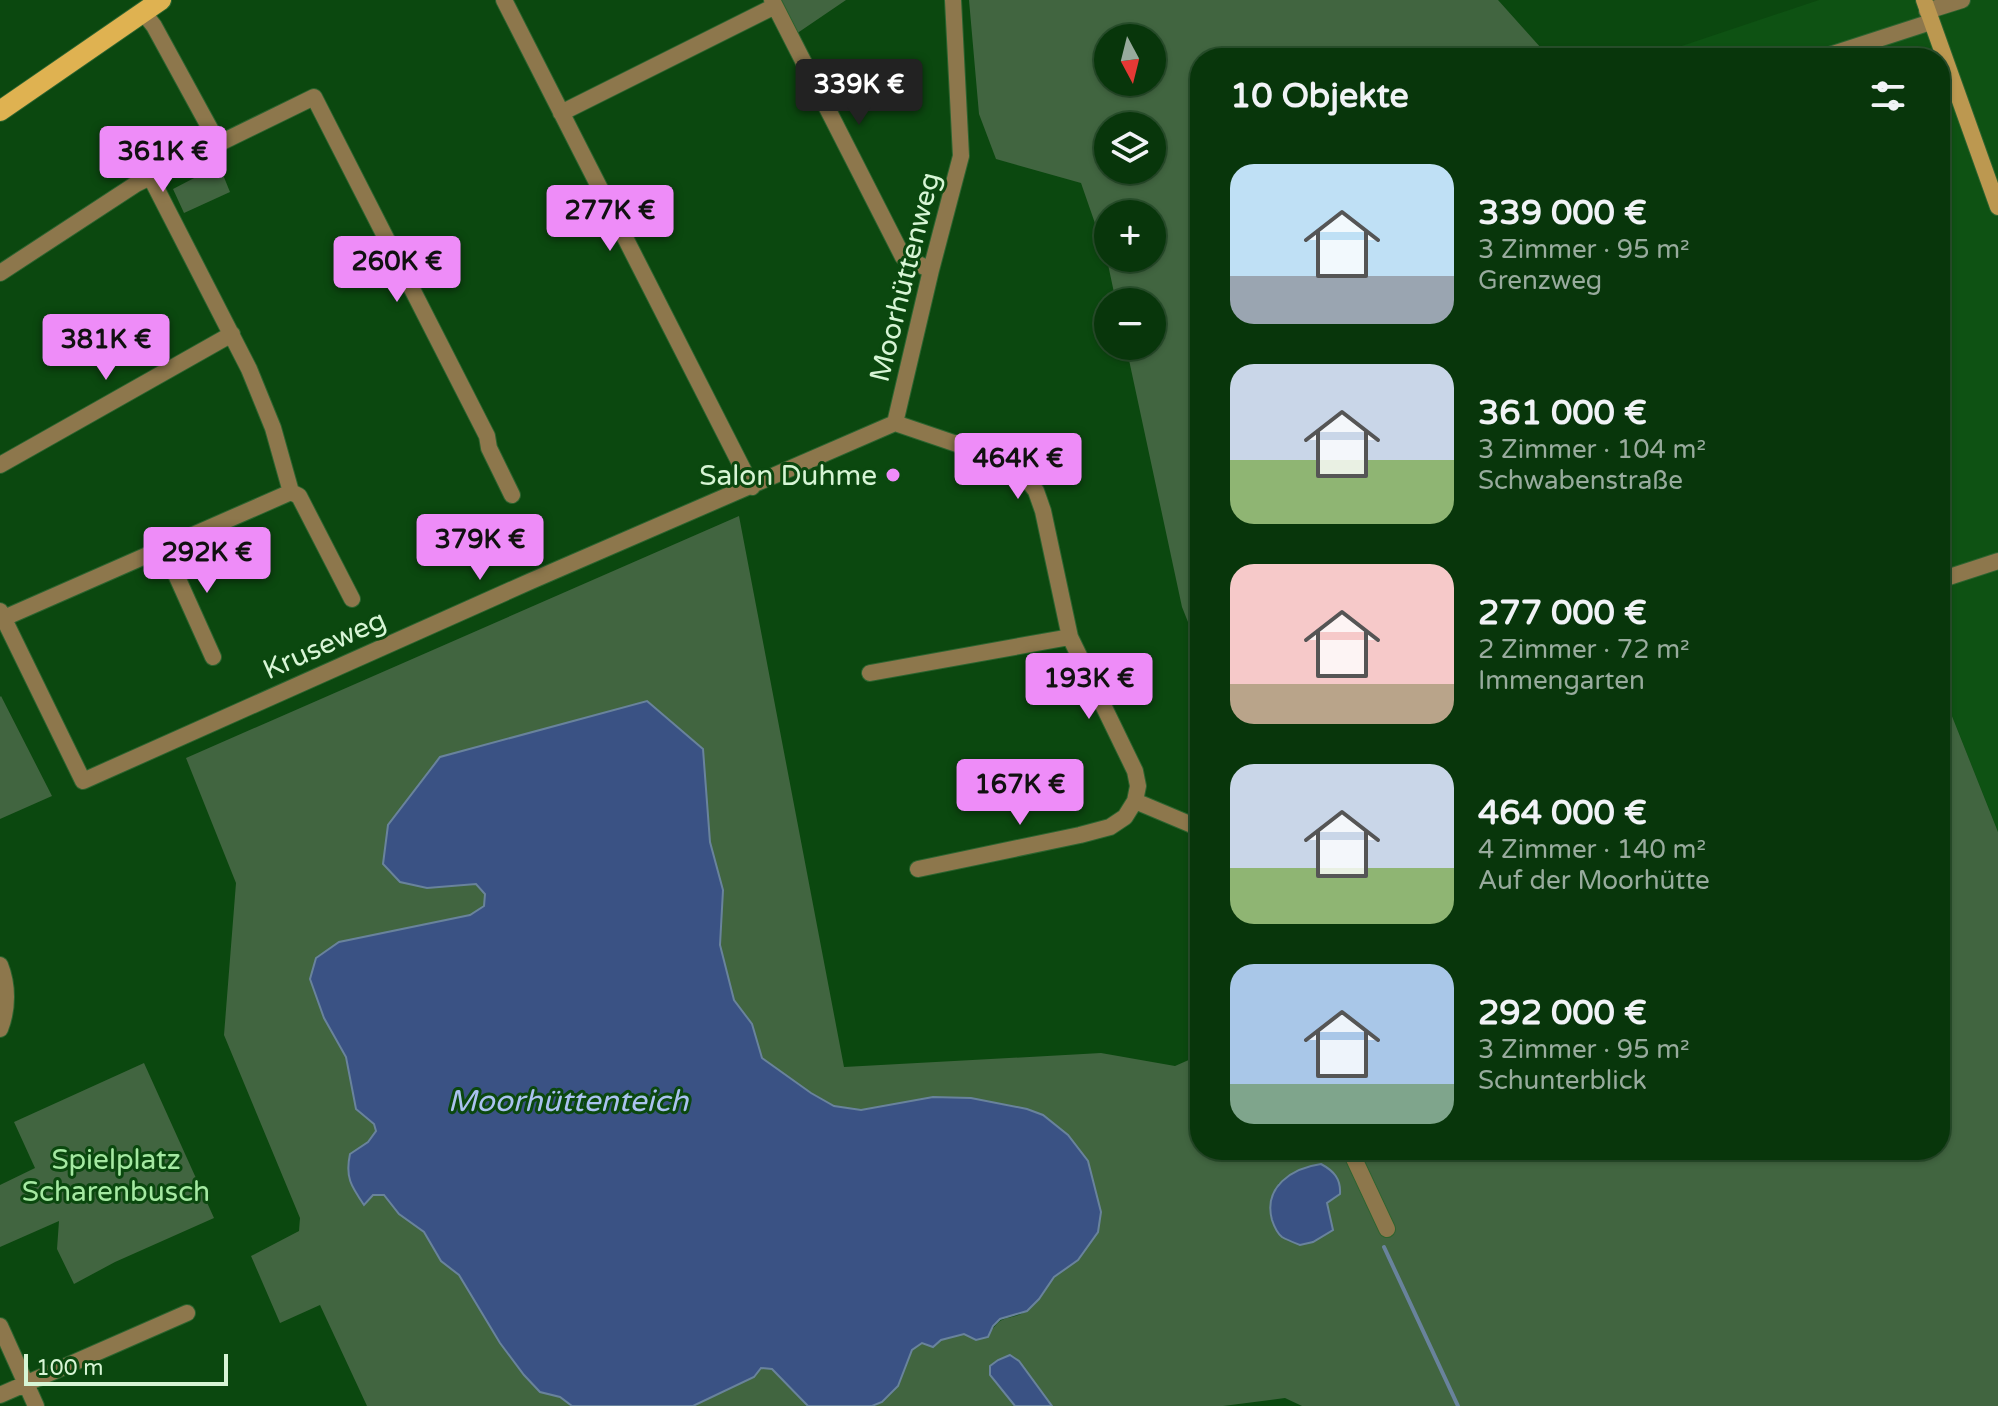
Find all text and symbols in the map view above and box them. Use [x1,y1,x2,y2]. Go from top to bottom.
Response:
north arrow [1094,24,1166,96]
map controls [1094,24,1166,360]
pin: 339K € [794,59,924,127]
text: 339K € [814,69,904,100]
icon: filters [1866,74,1910,118]
text: 10 Objekte [1230,76,1409,117]
button: layers [1094,112,1166,184]
pin: 361K € [98,126,228,194]
text: 361K € [118,136,208,167]
street label: Moorhüttenweg [862,169,947,386]
pin: 277K € [545,185,675,253]
text: 339 000 € [1478,193,1647,234]
text: 277K € [565,195,655,226]
icon: home [1294,196,1390,292]
button: + [1094,200,1166,272]
text: 3 Zimmer · 95 m² [1478,234,1690,265]
pin: 260K € [332,236,462,304]
text: 260K € [352,246,442,277]
text: Grenzweg [1478,265,1602,296]
button: − [1094,288,1166,360]
pin: 381K € [41,314,171,382]
text: 381K € [61,324,151,355]
text: 361 000 € [1478,393,1647,434]
icon: home [1294,396,1390,492]
pin: 464K € [953,433,1083,501]
text: 3 Zimmer · 104 m² [1478,434,1706,465]
text: 464K € [973,443,1063,474]
place label: Salon Duhme [699,459,877,493]
text: Schwabenstraße [1478,465,1683,496]
marker: Salon Duhme [884,466,902,484]
pin: 379K € [415,514,545,582]
text: 379K € [435,524,525,555]
pin: 292K € [142,527,272,595]
text: 292K € [162,537,252,568]
text: 277 000 € [1478,593,1647,634]
icon: home [1294,596,1390,692]
street label: Kruseweg [258,603,391,687]
text: 2 Zimmer · 72 m² [1478,634,1690,665]
pin: 193K € [1024,653,1154,721]
text: 193K € [1044,663,1134,694]
text: Immengarten [1478,665,1645,696]
pin: 167K € [955,759,1085,827]
text: 167K € [975,769,1065,800]
text: 464 000 € [1478,793,1647,834]
icon: home [1294,796,1390,892]
text: 4 Zimmer · 140 m² [1478,834,1706,865]
text: Auf der Moorhütte [1478,865,1710,896]
text: 292 000 € [1478,993,1647,1034]
icon: home [1294,996,1390,1092]
text: 3 Zimmer · 95 m² [1478,1034,1690,1065]
text: Schunterblick [1478,1065,1647,1096]
water label: Moorhüttenteich [448,1083,689,1120]
park label: Spielplatz Scharenbusch [22,1143,210,1209]
scale bar [24,1350,228,1386]
text: 100 m [36,1355,103,1381]

